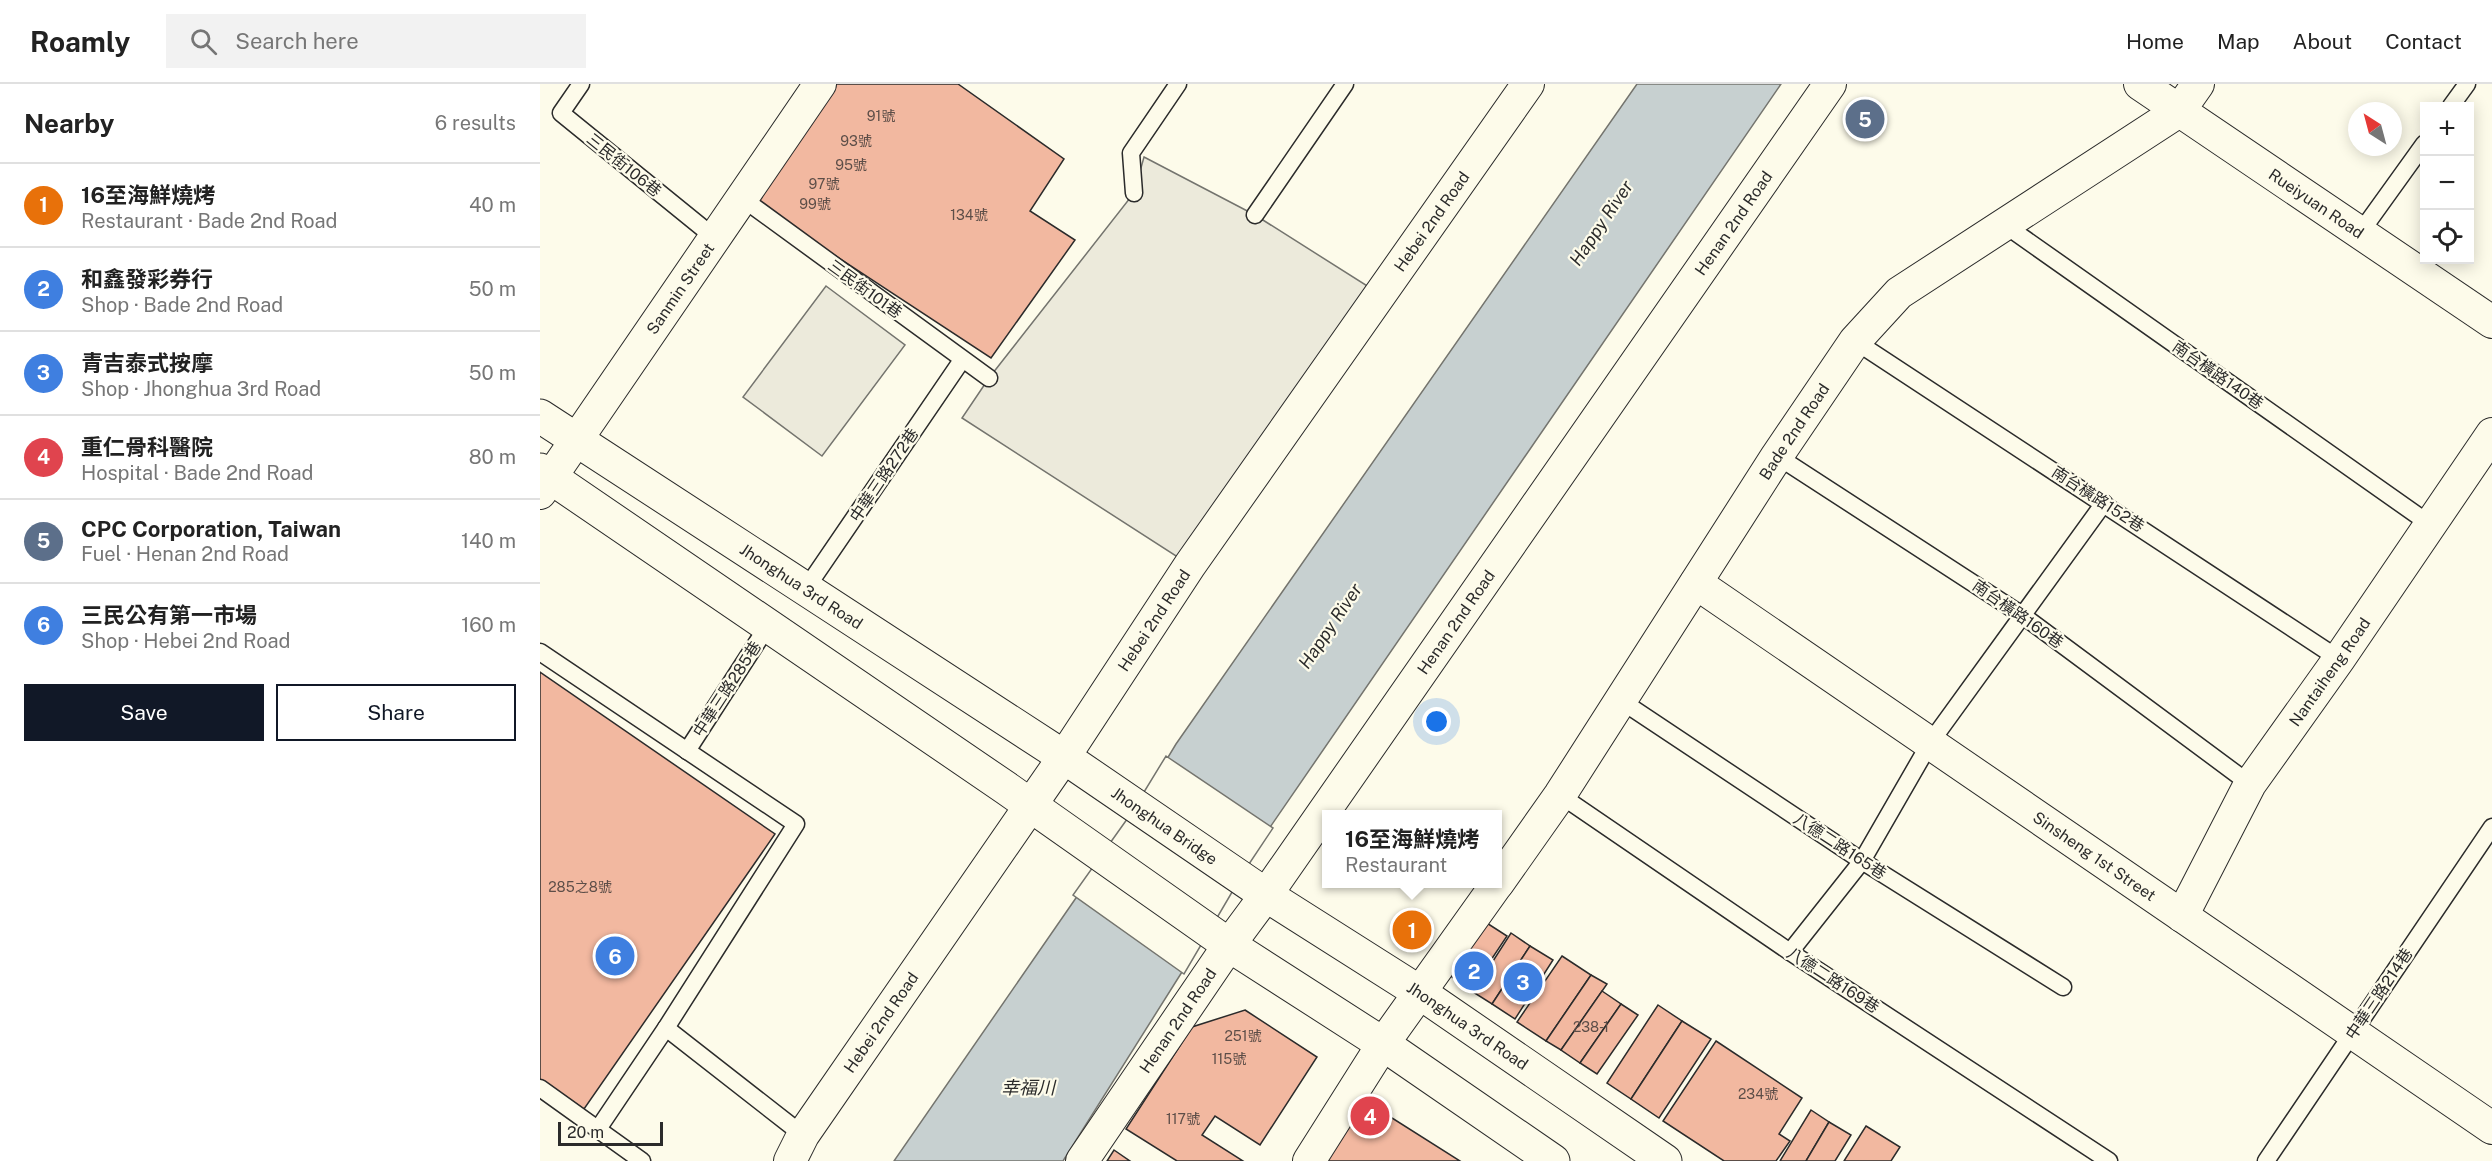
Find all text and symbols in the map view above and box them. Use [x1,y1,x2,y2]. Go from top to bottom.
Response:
search box [166,14,586,68]
text: Roamly [30,25,130,58]
icon: search [187,25,220,58]
text: Search here [235,28,359,54]
text: Home [2126,29,2184,54]
text: Map [2217,29,2260,54]
text: About [2293,29,2352,54]
text: Contact [2385,29,2462,54]
pin: 5 [1846,96,1884,141]
north arrow [2348,102,2402,156]
map controls [2420,102,2474,264]
button: + [2420,102,2474,156]
text: Nearby [24,108,114,139]
house number: 91號 [867,108,895,124]
text: 6 results [435,111,516,135]
street label: 三民街106巷 [583,129,665,201]
house number: 93號 [840,133,872,149]
button: − [2420,156,2474,210]
house number: 95號 [835,157,867,173]
street label: Rueiyuan Road [2265,164,2368,242]
street label: Henan 2nd Road [1691,167,1776,279]
street label: Hebei 2nd Road [1390,168,1473,275]
house number: 97號 [809,176,839,192]
water label: Happy River [1565,176,1637,270]
text: 16至海鮮燒烤 [81,182,215,208]
text: 1 [39,193,48,217]
text: 40 m [469,193,516,217]
house number: 99號 [799,196,831,212]
house number: 134號 [950,207,988,223]
text: Restaurant · Bade 2nd Road [81,209,338,233]
button: locate [2420,210,2474,264]
street label: Sanmin Street [642,239,718,338]
street label: 三民街101巷 [824,256,906,322]
text: 和鑫發彩券行 [81,266,213,292]
text: 2 [37,277,50,301]
text: 50 m [469,277,516,301]
text: Shop · Bade 2nd Road [81,293,283,317]
street label: 南台橫路140巷 [2169,337,2267,413]
text: 青吉泰式按摩 [81,350,213,376]
text: 3 [37,361,50,385]
text: 50 m [469,361,516,385]
text: Shop · Jhonghua 3rd Road [81,377,321,401]
street label: Bade 2nd Road [1755,380,1833,483]
street label: 中華三路272巷 [846,425,922,525]
text: 重仁骨科醫院 [81,434,213,460]
text: 4 [37,445,50,469]
text: 80 m [469,445,516,469]
text: Hospital · Bade 2nd Road [81,461,314,485]
street label: 南台橫路152巷 [2048,462,2148,536]
text: CPC Corporation, Taiwan [81,516,341,542]
text: 5 [37,529,50,553]
text: 140 m [461,529,516,553]
street label: Jhonghua 3rd Road [737,539,866,633]
text: Fuel · Henan 2nd Road [81,542,289,566]
street label: Hebei 2nd Road [1113,566,1194,675]
street label: Henan 2nd Road [1413,566,1499,678]
street label: 南台橫路160巷 [1969,576,2067,652]
water label: Happy River [1294,579,1366,673]
text: 三民公有第一市場 [81,602,257,628]
text: 6 [37,613,50,637]
text: 160 m [461,613,516,637]
street label: Nantaiheng Road [2285,614,2374,730]
text: Shop · Hebei 2nd Road [81,629,290,653]
street label: 中華三路285巷 [689,638,765,740]
button: Save [24,684,264,741]
button: Share [276,684,516,741]
your location [1422,707,1451,736]
street label: Jhonghua Bridge [1108,783,1221,869]
street label: Sinsheng 1st Street [2029,807,2160,905]
street label: 八德二路165巷 [1790,809,1890,883]
popup [1322,810,1502,888]
text: 16至海鮮燒烤 [1345,826,1479,852]
text: Restaurant [1345,853,1447,877]
house number: 285之8號 [548,879,612,895]
pin: 1 [1392,908,1432,952]
pin: 6 [596,934,634,978]
street label: 八德二路169巷 [1783,943,1883,1017]
street label: 中華三路214巷 [2341,945,2417,1043]
pin: 2 [1454,948,1494,994]
pin: 3 [1504,960,1542,1004]
street label: Henan 2nd Road [1135,964,1220,1076]
street label: Hebei 2nd Road [840,968,922,1076]
street label: Jhonghua 3rd Road [1403,977,1531,1073]
house number: 238-1 [1573,1019,1609,1035]
house number: 251號 [1224,1028,1262,1044]
house number: 115號 [1212,1051,1246,1067]
water label: 幸福川 [1001,1077,1057,1098]
house number: 234號 [1738,1086,1778,1102]
pin: 4 [1350,1094,1390,1138]
house number: 117號 [1166,1111,1200,1127]
scale bar [558,1119,663,1146]
text: 20 m [567,1123,604,1142]

